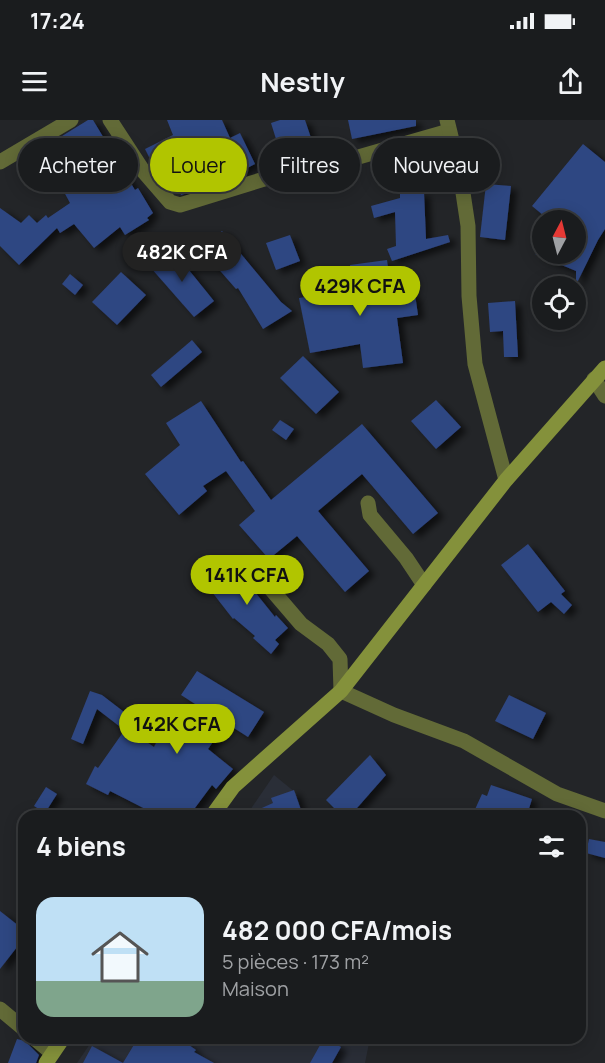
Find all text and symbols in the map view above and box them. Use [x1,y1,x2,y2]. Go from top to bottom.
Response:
text: 17:24 [30,6,85,36]
text: Nestly [260,63,345,100]
icon: menu [18,65,51,98]
icon: share [554,65,587,98]
chip: Acheter [18,138,138,192]
chip: Louer [150,138,247,192]
chip: Filtres [259,138,360,192]
chip: Nouveau [372,138,500,192]
north arrow [532,210,586,264]
map controls [532,210,586,330]
pin: 482K CFA [120,232,244,283]
text: 482K CFA [136,238,228,265]
pin: 429K CFA [298,266,422,317]
text: 429K CFA [314,272,406,299]
button: locate [532,276,586,330]
pin: 141K CFA [185,555,309,606]
text: 141K CFA [205,561,289,588]
pin: 142K CFA [115,704,239,755]
text: 142K CFA [133,710,221,737]
text: 4 biens [36,828,126,864]
icon: filters [535,830,568,863]
text: 482 000 CFA/mois [222,912,452,948]
icon: home [84,921,156,993]
text: 5 pièces · 173 m² [222,948,369,975]
text: Maison [222,975,289,1002]

